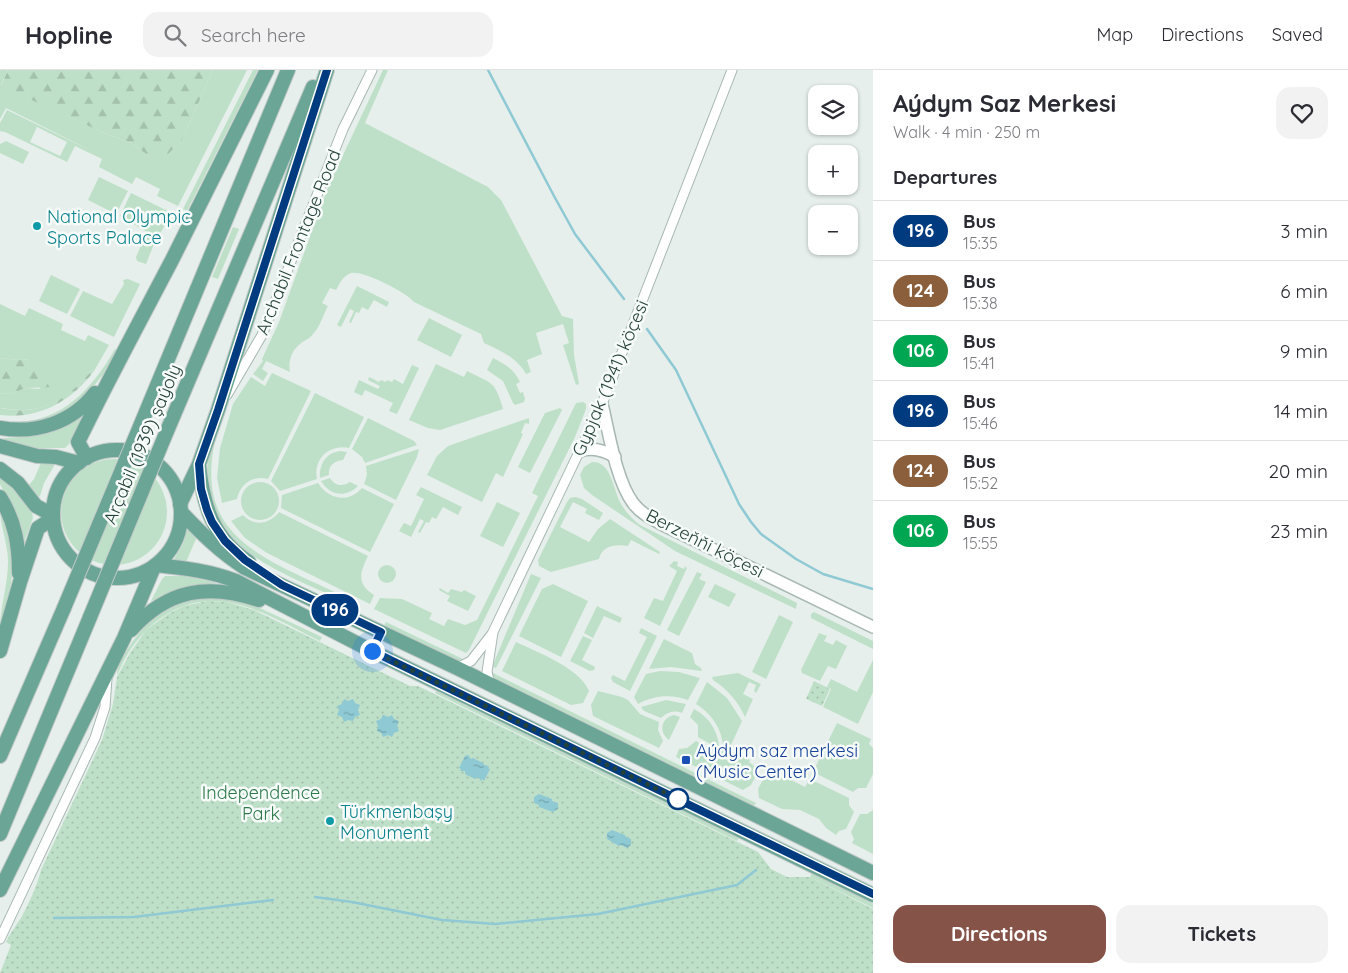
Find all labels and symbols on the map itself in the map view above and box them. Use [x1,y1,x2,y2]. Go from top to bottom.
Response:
street label: Archabil Frontage Road [250,146,346,338]
place label: National Olympic Sports Palace [47,205,191,249]
marker: National Olympic Sports Palace [31,220,43,232]
street label: Gypjak (1941) köçesi [567,296,653,460]
street label: Arçabil (1939) şaýoly [98,361,186,527]
street label: Berzeňňi köçesi [642,503,768,583]
line badge: 196 [306,594,364,626]
your location [360,639,385,664]
place label: Aýdym saz merkesi (Music Center) [696,739,858,783]
marker: Aýdym saz merkesi (Music Center) [680,754,692,766]
park label: Independence Park [202,781,320,825]
unlabelled marker [667,788,689,810]
place label: Türkmenbaşy Monument [340,800,453,844]
marker: Türkmenbaşy Monument [324,815,336,827]

